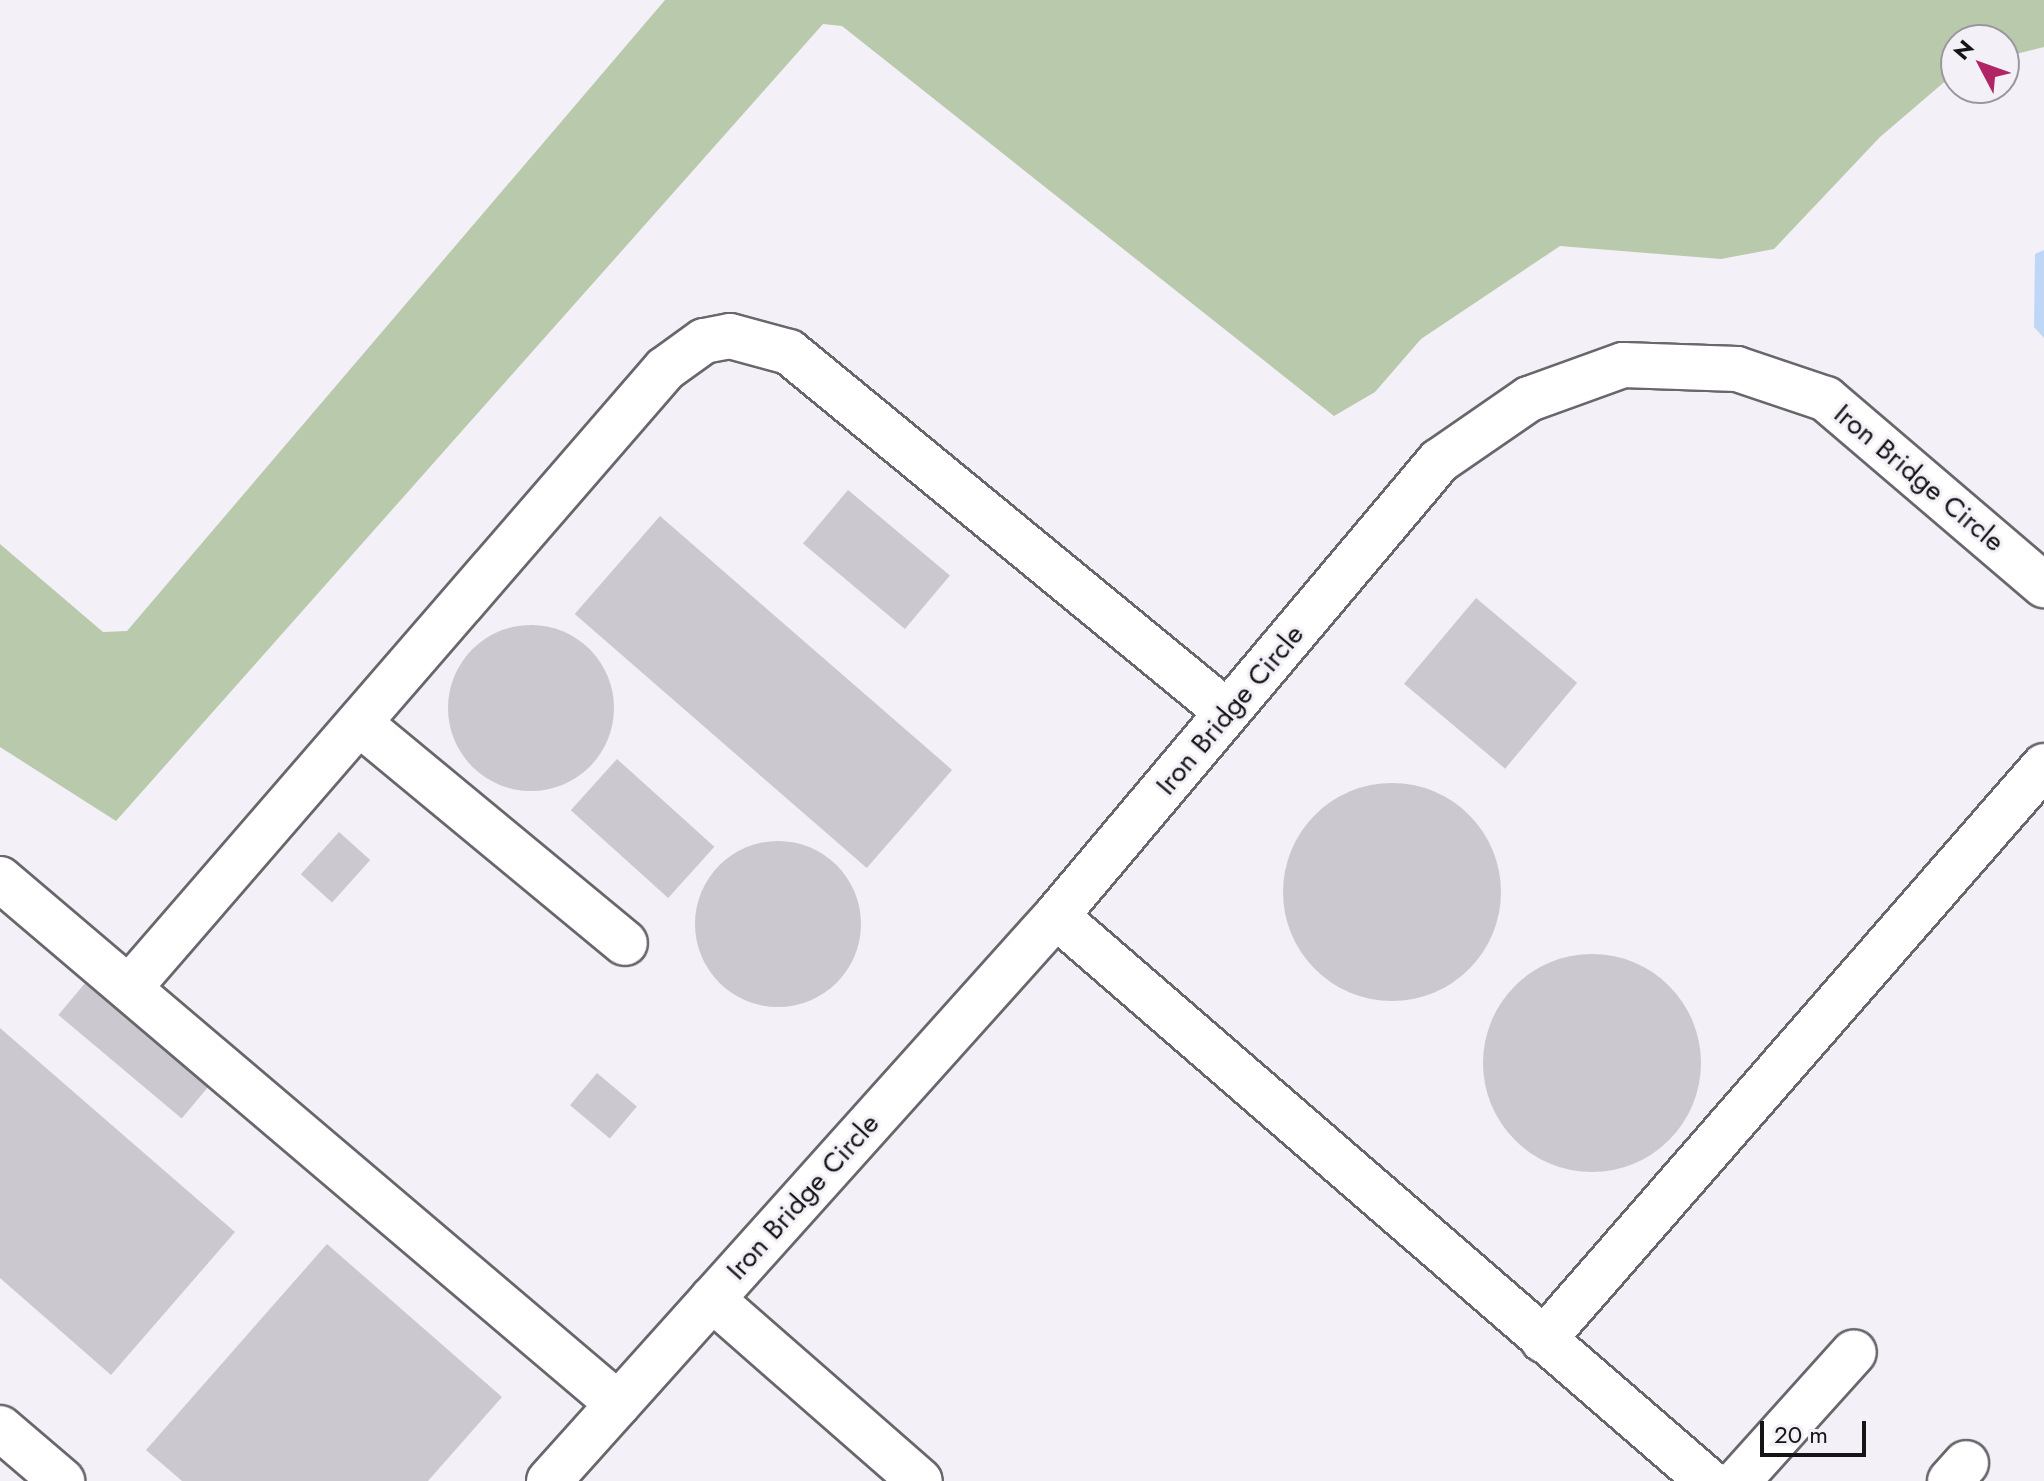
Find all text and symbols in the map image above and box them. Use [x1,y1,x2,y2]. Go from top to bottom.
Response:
north arrow [1940,24,2020,104]
text: N [1946,32,1981,67]
street label: Iron Bridge Circle [1827,397,2011,559]
street label: Iron Bridge Circle [1149,618,1311,802]
street label: Iron Bridge Circle [720,1107,886,1287]
scale bar [1764,1405,1870,1455]
text: 20 m [1774,1417,1828,1452]

